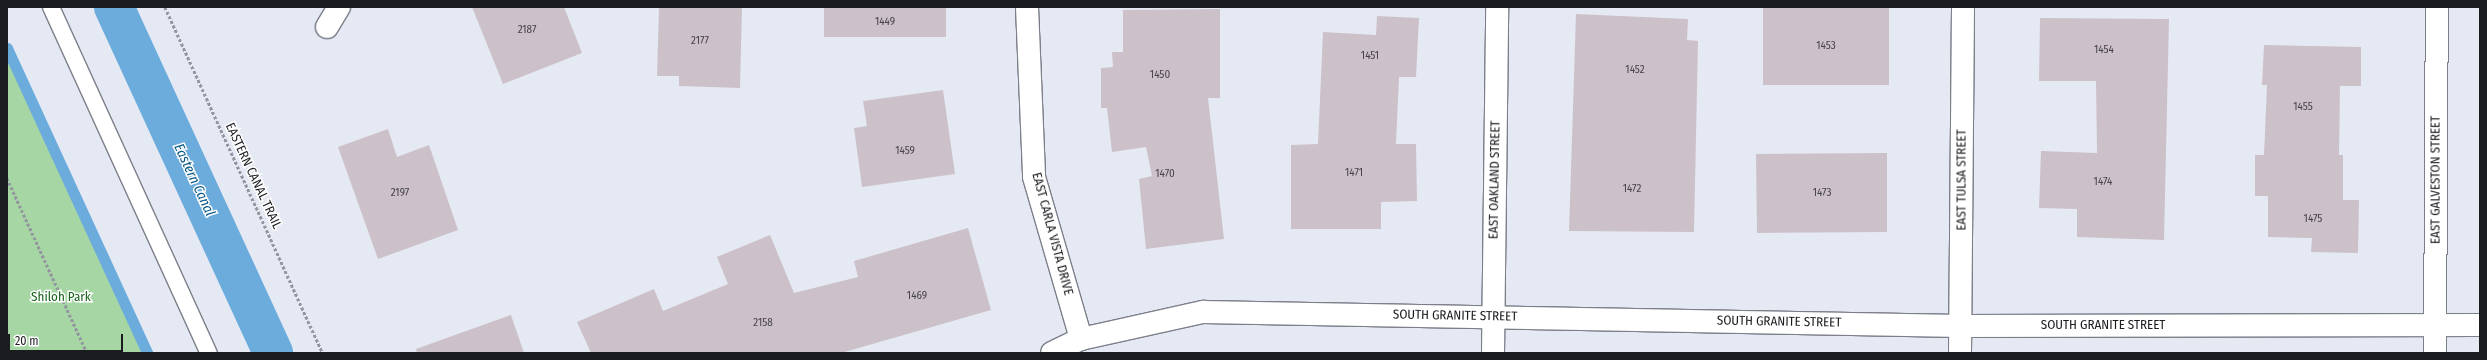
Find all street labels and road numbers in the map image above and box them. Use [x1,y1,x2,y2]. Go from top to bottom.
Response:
street label: EAST GALVESTON STREET [2428,116,2444,244]
street label: EASTERN CANAL TRAIL [222,120,284,232]
street label: EAST OAKLAND STREET [1486,121,1504,239]
street label: EAST TULSA STREET [1954,129,1970,231]
street label: EAST CARLA VISTA DRIVE [1028,171,1076,297]
street label: SOUTH GRANITE STREET [1393,307,1517,325]
street label: SOUTH GRANITE STREET [1717,313,1841,331]
street label: SOUTH GRANITE STREET [2041,317,2165,333]

